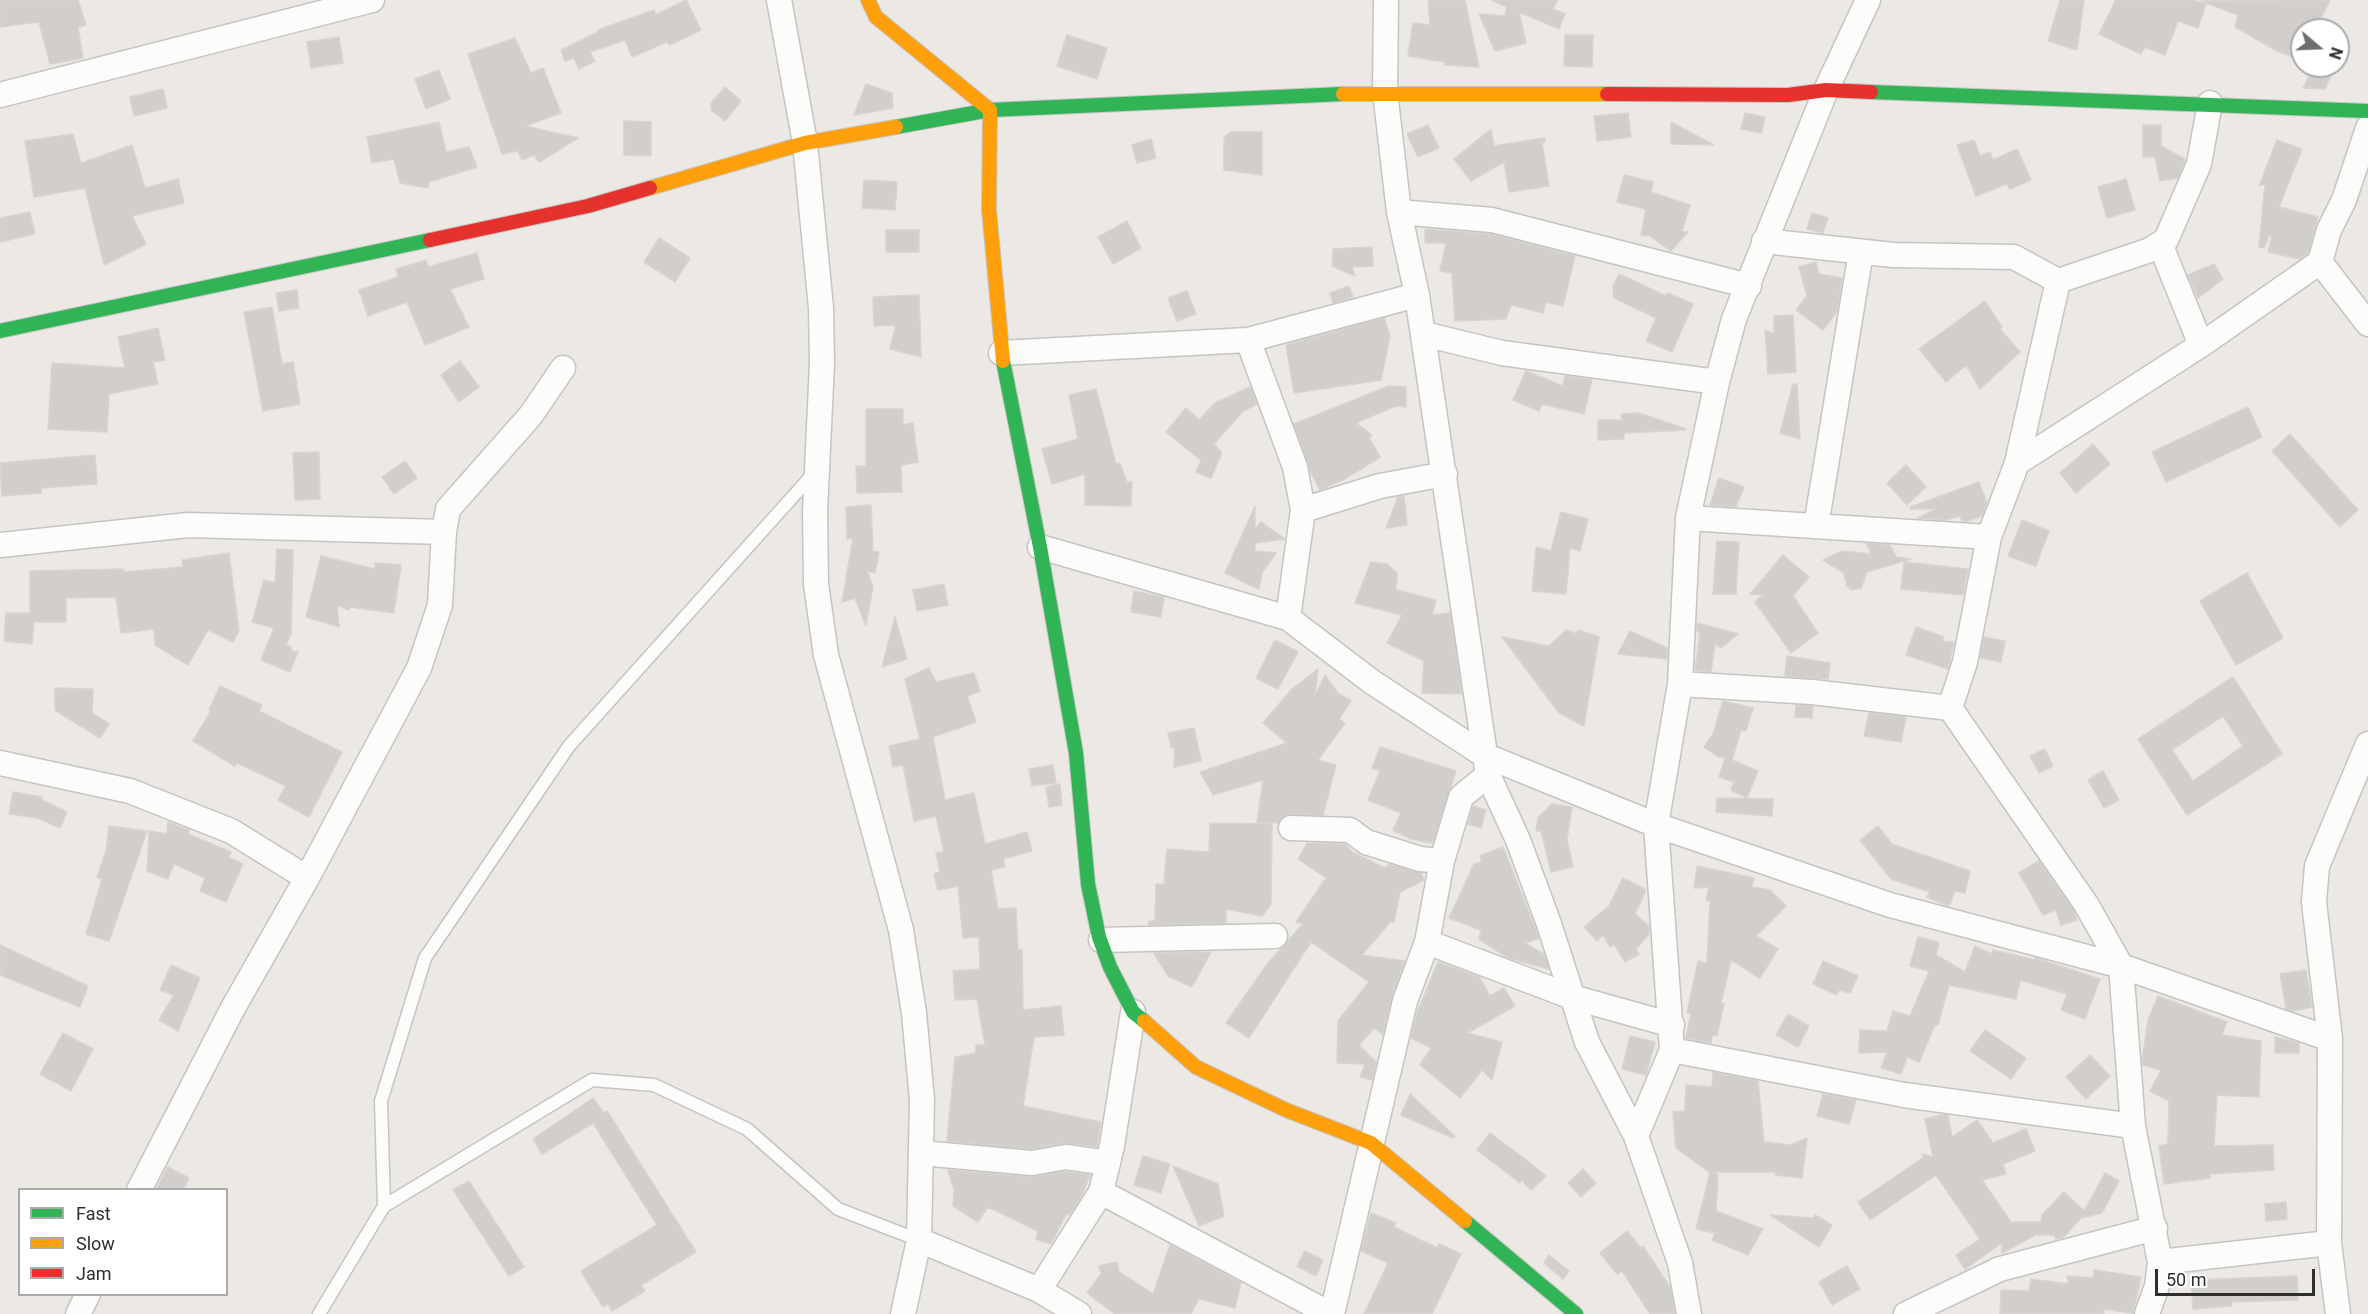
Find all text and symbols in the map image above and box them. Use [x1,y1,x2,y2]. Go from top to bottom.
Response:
north arrow [2290,18,2350,78]
text: N [2325,45,2346,62]
legend [18,1188,228,1296]
text: Fast [76,1203,111,1224]
text: Slow [76,1233,115,1254]
scale bar [2158,1257,2318,1295]
text: Jam [76,1263,112,1284]
text: 50 m [2166,1269,2206,1290]

